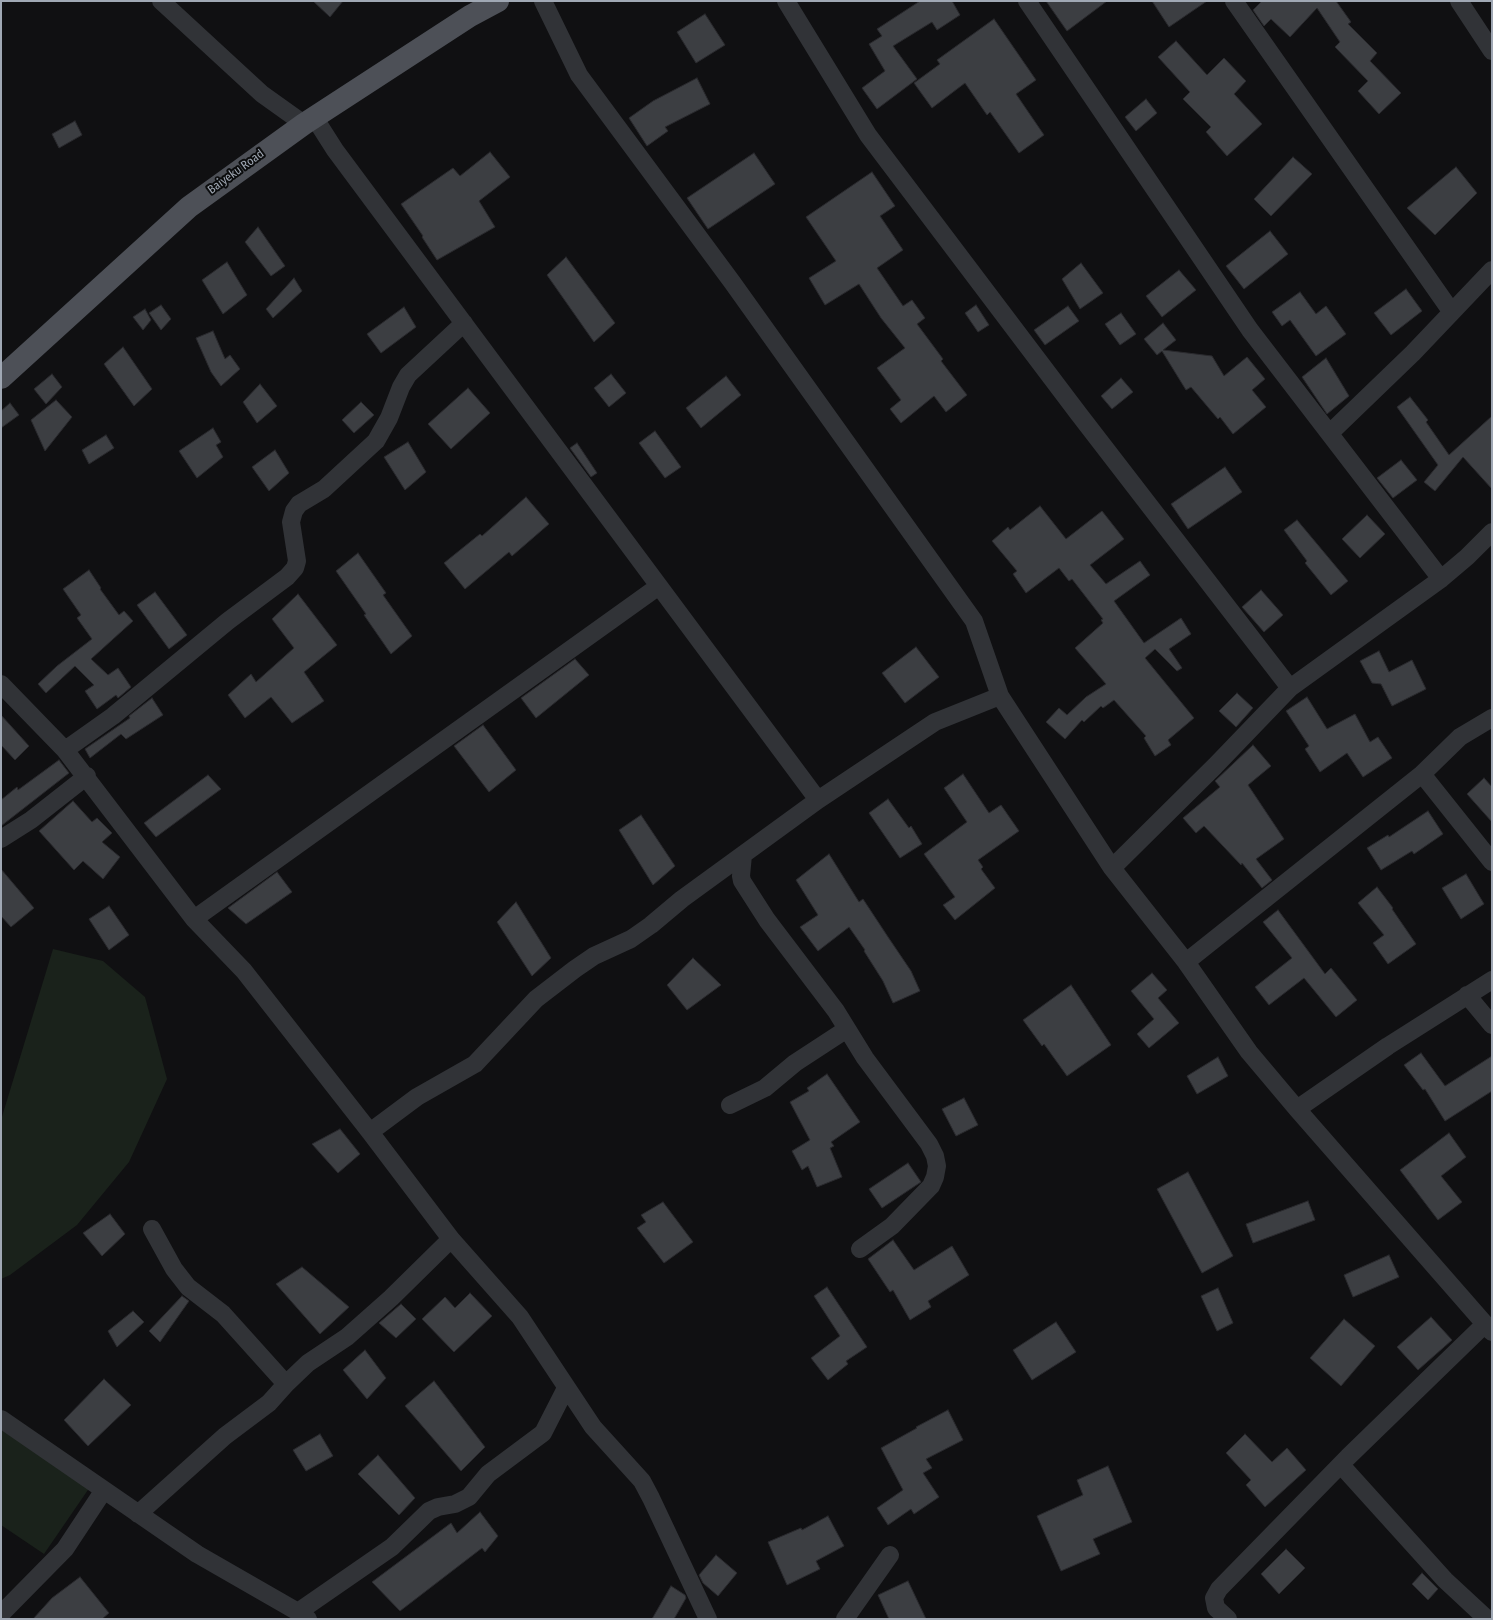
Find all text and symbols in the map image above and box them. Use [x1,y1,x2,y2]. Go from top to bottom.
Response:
street label: Baiyeku Road [205,147,267,197]

